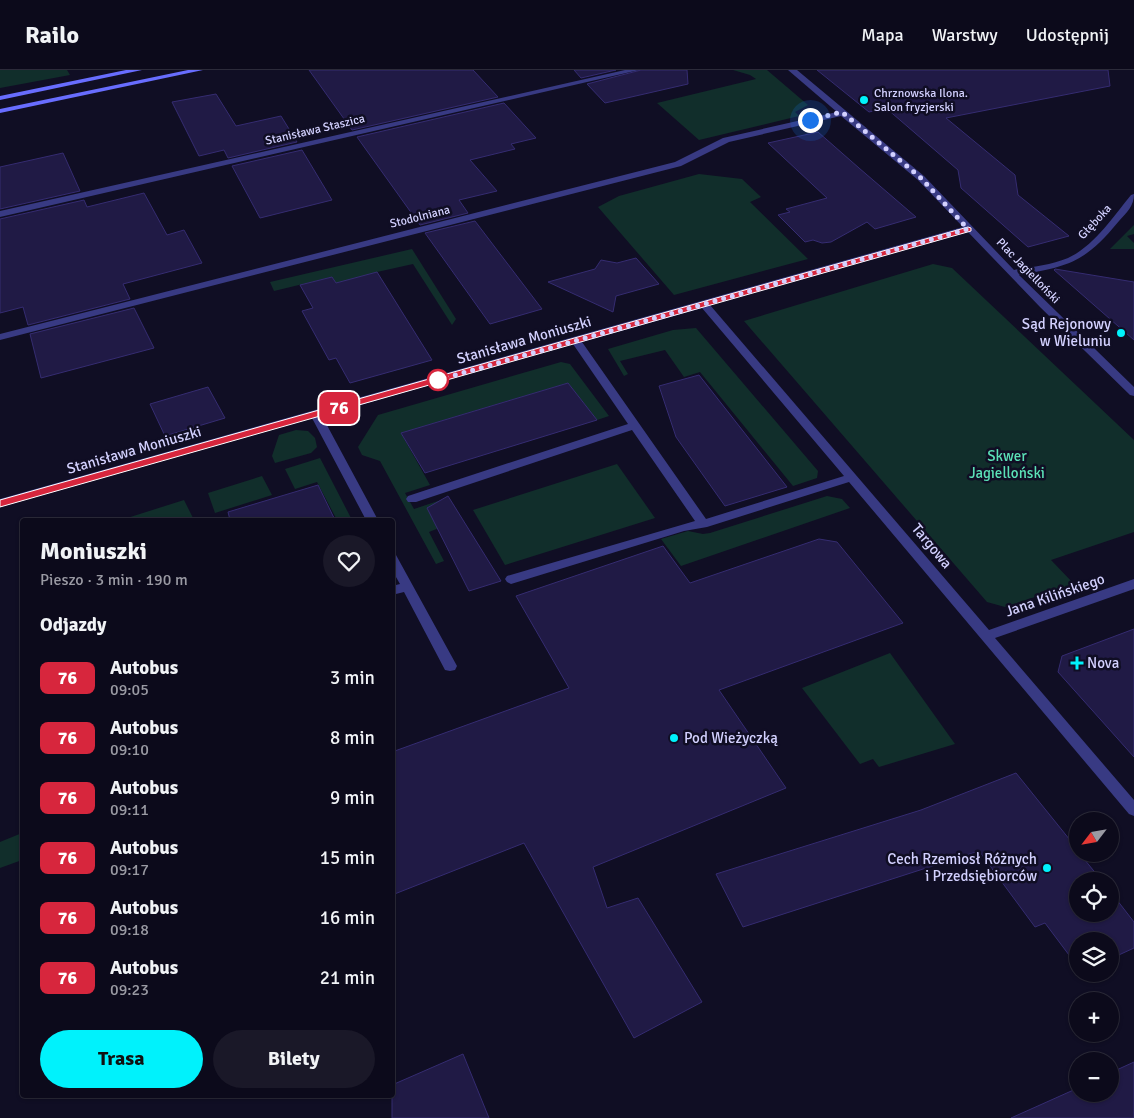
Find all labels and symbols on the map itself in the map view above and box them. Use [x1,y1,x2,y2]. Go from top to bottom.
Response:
place label: Chrznowska Ilona. Salon fryzjerski [874,86,968,115]
marker: Chrznowska Ilona. Salon fryzjerski [858,94,870,106]
your location [798,108,823,133]
street label: Stanisława Staszica [264,111,366,149]
street label: Głęboka [1075,201,1115,243]
street label: Stodolniana [388,202,452,232]
street label: Plac Jagielloński [993,235,1063,307]
street label: Stanisława Moniuszki [455,312,593,368]
place label: Sąd Rejonowy w Wieluniu [1022,315,1111,350]
marker: Sąd Rejonowy w Wieluniu [1115,327,1127,339]
unlabelled marker [427,369,449,391]
line badge: 76 [316,392,362,424]
street label: Stanisława Moniuszki [65,422,203,478]
park label: Skwer Jagielloński [969,447,1045,482]
street label: Targowa [908,520,956,572]
street label: Jana Kilińskiego [1003,570,1107,620]
place label: Nova [1087,654,1119,672]
marker: Nova [1071,657,1083,669]
place label: Pod Wieżyczką [684,729,778,747]
marker: Pod Wieżyczką [668,732,680,744]
north arrow [1069,812,1119,862]
place label: Cech Rzemiosł Różnych i Przedsiębiorców [887,850,1037,885]
marker: Cech Rzemiosł Różnych i Przedsiębiorców [1041,862,1053,874]

